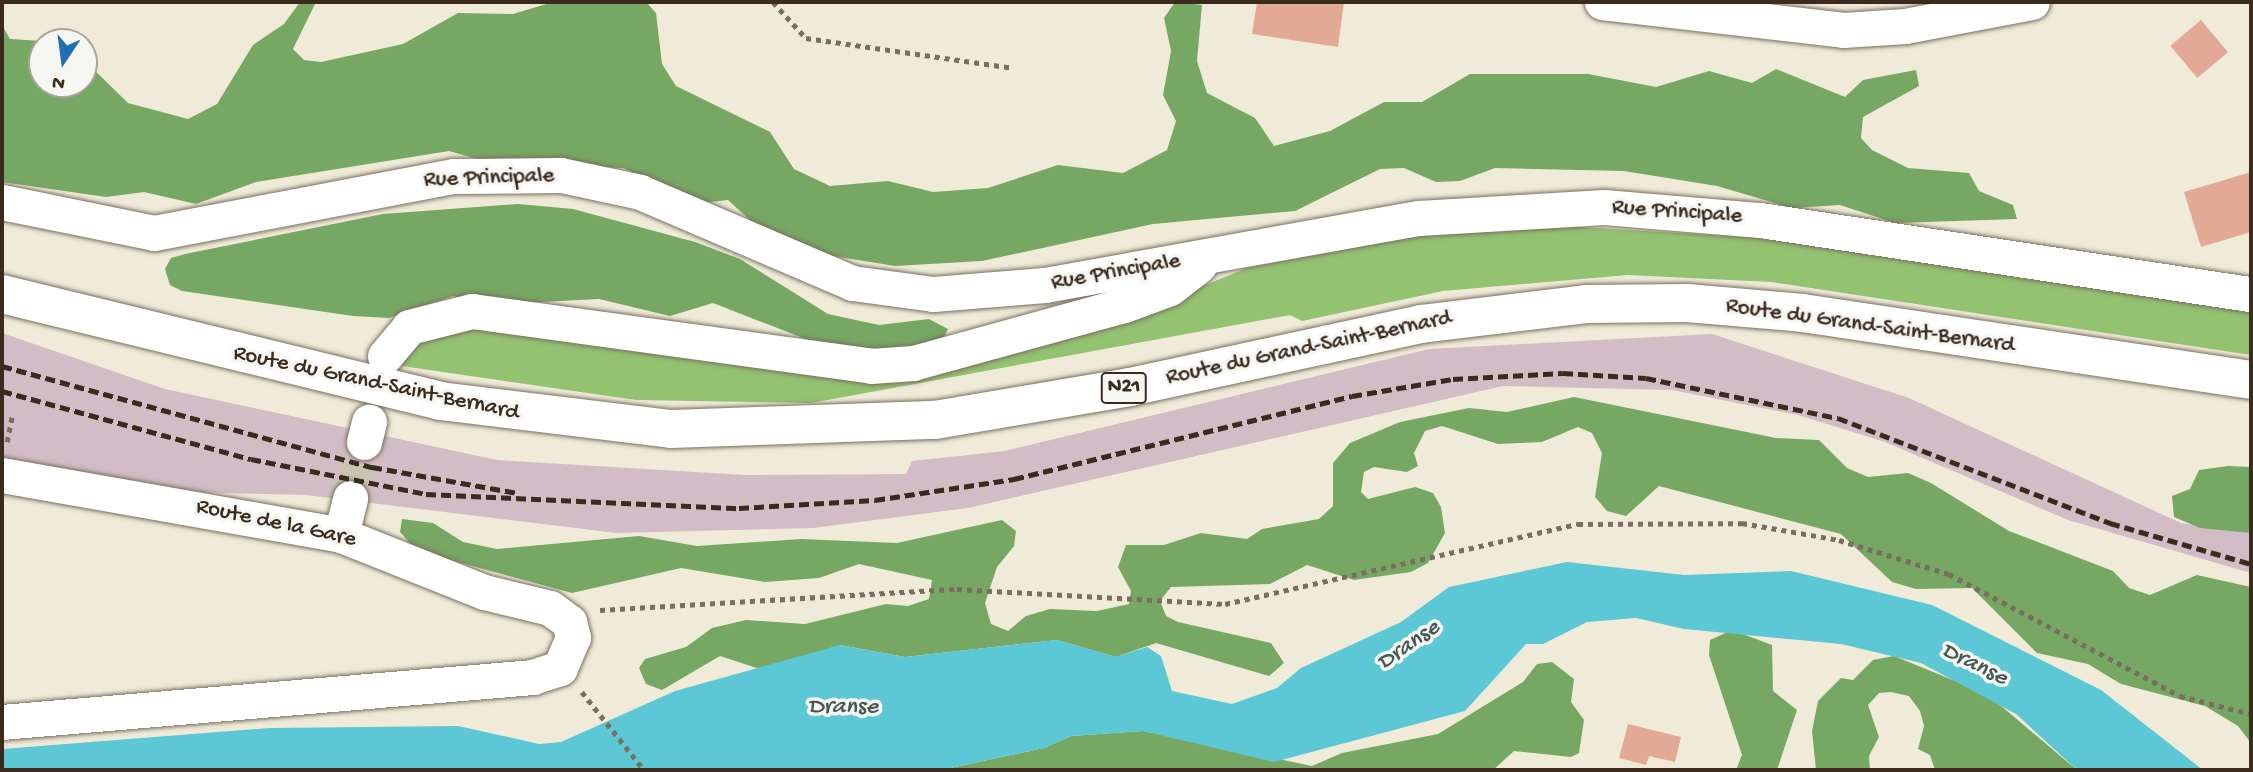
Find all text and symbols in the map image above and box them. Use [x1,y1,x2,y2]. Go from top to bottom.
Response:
north arrow [28,28,98,98]
text: N [50,69,67,95]
street label: Rue Principale [423,163,555,195]
street label: Rue Principale [1611,195,1743,231]
street label: Rue Principale [1049,248,1183,298]
street label: Route du Grand-Saint-Bernard [1724,293,2016,361]
street label: Route du Grand-Saint-Bernard [1164,305,1454,393]
street label: Route du Grand-Saint-Bernard [231,340,521,428]
road number: N21 [1100,370,1148,406]
street label: Route de la Gare [193,494,359,554]
water label: Dranse [1372,614,1446,678]
water label: Dranse [1936,637,2012,693]
water label: Dranse [808,694,878,722]

